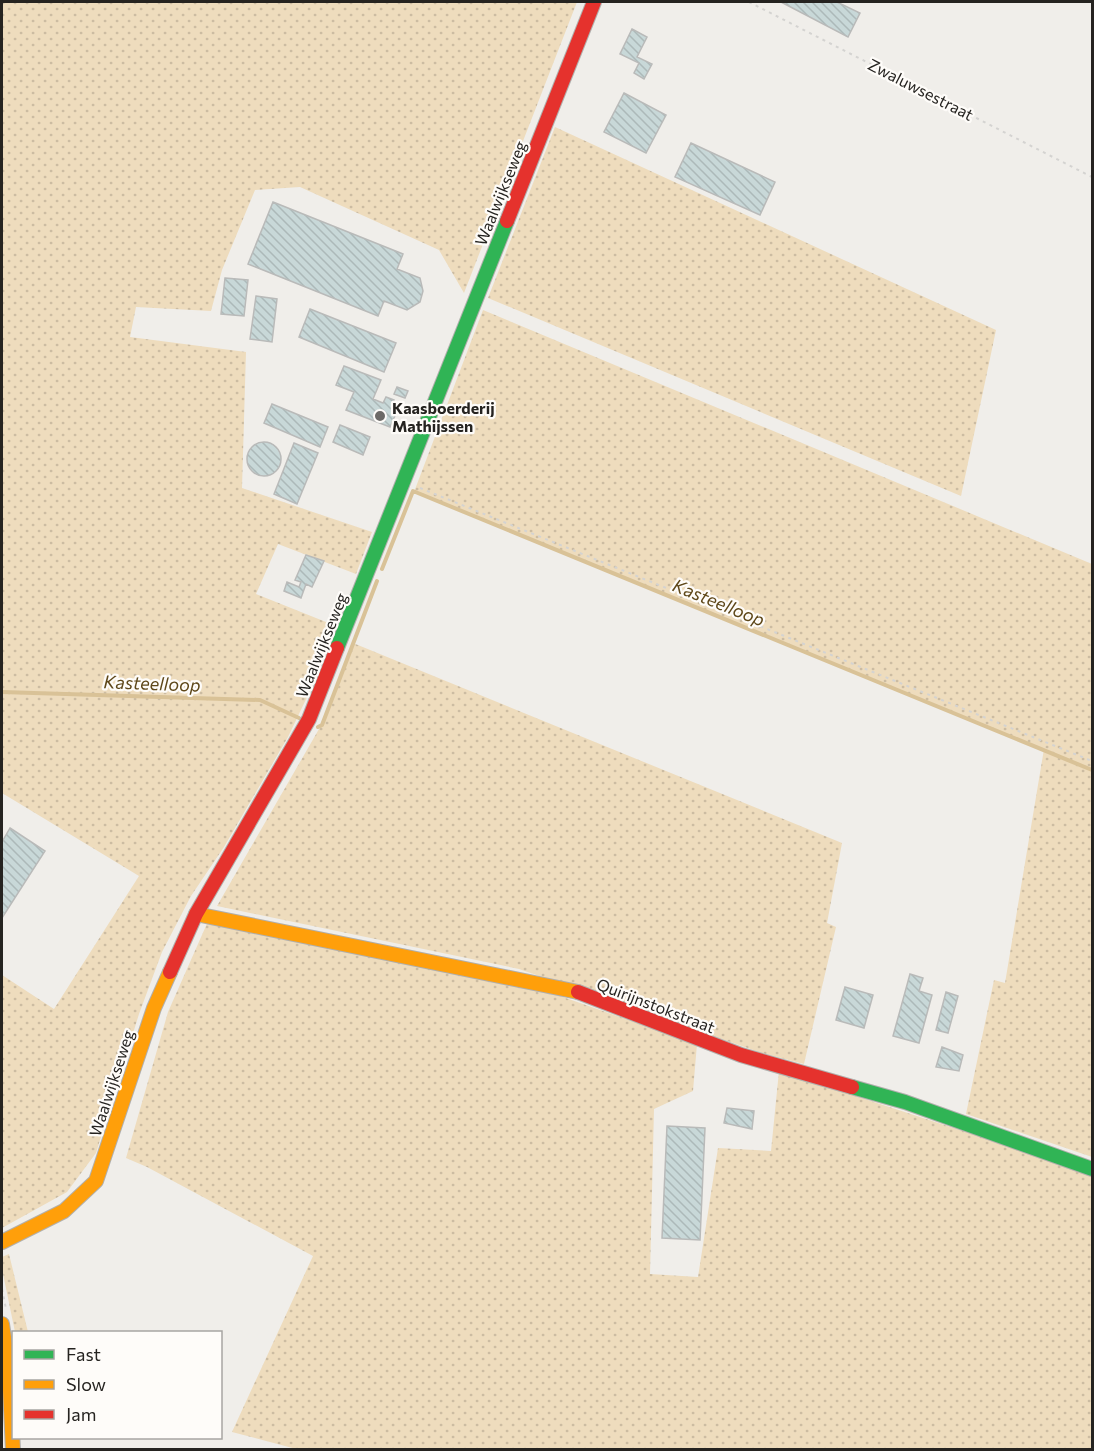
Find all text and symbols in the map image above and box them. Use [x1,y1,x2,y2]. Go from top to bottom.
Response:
street label: Zwaluwsestraat [865,54,977,124]
street label: Waalwijkseweg [470,138,530,248]
place label: Kaasboerderij Mathijssen [392,398,495,435]
marker: Kaasboerderij Mathijssen [373,409,387,423]
water label: Kasteelloop [670,574,768,630]
street label: Waalwijkseweg [291,590,351,700]
water label: Kasteelloop [103,670,201,696]
street label: Quirijnstokstraat [594,974,718,1036]
street label: Waalwijkseweg [85,1027,137,1139]
legend [12,1331,222,1439]
text: Fast [66,1343,101,1365]
text: Slow [66,1373,106,1395]
text: Jam [66,1403,96,1425]

